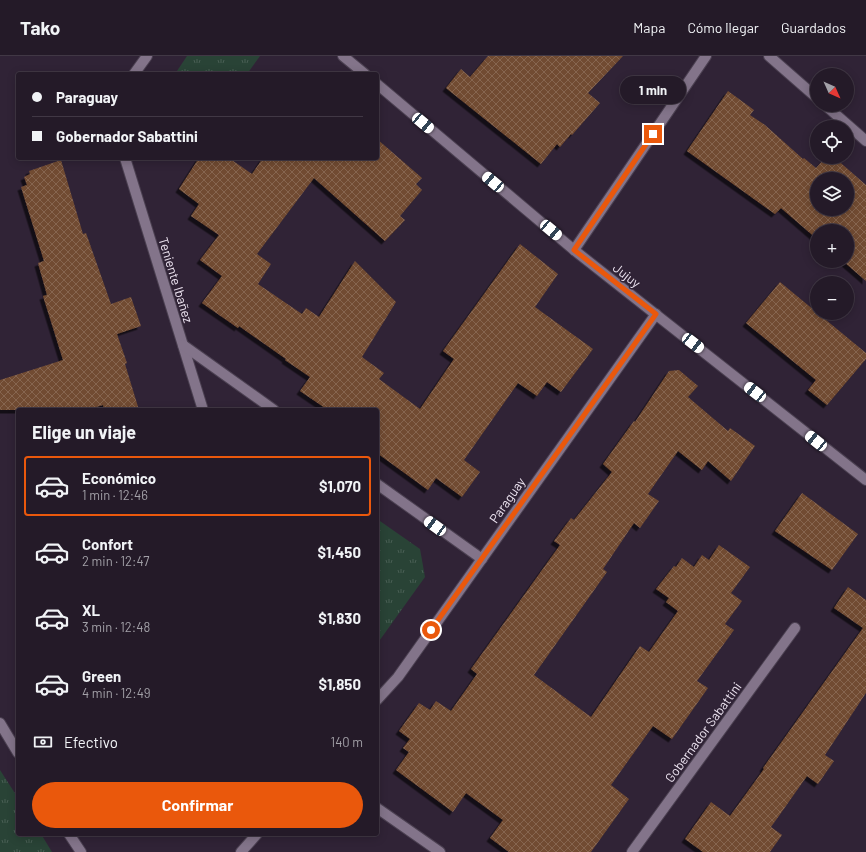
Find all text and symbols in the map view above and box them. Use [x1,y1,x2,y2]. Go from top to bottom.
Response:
text: Tako [20,16,60,39]
text: Mapa [633,19,665,36]
text: Cómo llegar [687,19,759,36]
text: Guardados [781,19,846,36]
north arrow [810,68,854,112]
map controls [810,68,854,320]
callout: 1 min [620,76,686,104]
text: 1 min [639,82,667,98]
text: Paraguay [56,88,118,106]
car [410,111,436,135]
button: locate [810,120,854,164]
route end [644,125,662,143]
text: Gobernador Sabattini [56,127,198,145]
car [480,170,506,194]
button: layers [810,172,854,216]
car [538,218,564,242]
button: + [810,224,854,268]
street label: Teniente Ibañez [155,235,197,325]
street label: Jujuy [610,259,644,291]
button: − [810,276,854,320]
car [680,331,706,355]
car [742,380,768,404]
text: Elige un viaje [32,421,136,443]
car [803,429,829,453]
icon: car [34,468,70,504]
text: Económico [82,469,156,487]
street label: Paraguay [485,474,529,526]
text: $1,070 [319,477,361,495]
text: 1 min · 12:46 [82,487,148,503]
car [422,514,448,538]
icon: car [34,534,70,570]
text: Confort [82,535,133,553]
text: $1,450 [317,543,361,561]
text: 2 min · 12:47 [82,553,149,569]
icon: car [34,600,70,636]
text: XL [82,601,100,619]
text: $1,830 [318,609,361,627]
text: 3 min · 12:48 [82,619,150,635]
route start [422,621,440,639]
icon: car [34,666,70,702]
text: Green [82,667,121,685]
text: $1,850 [318,675,361,693]
street label: Gobernador Sabattini [661,679,745,785]
text: 4 min · 12:49 [82,685,151,701]
icon: cash [32,731,54,753]
text: Efectivo [64,733,118,751]
text: 140 m [331,734,363,750]
button: Confirmar [32,782,363,828]

